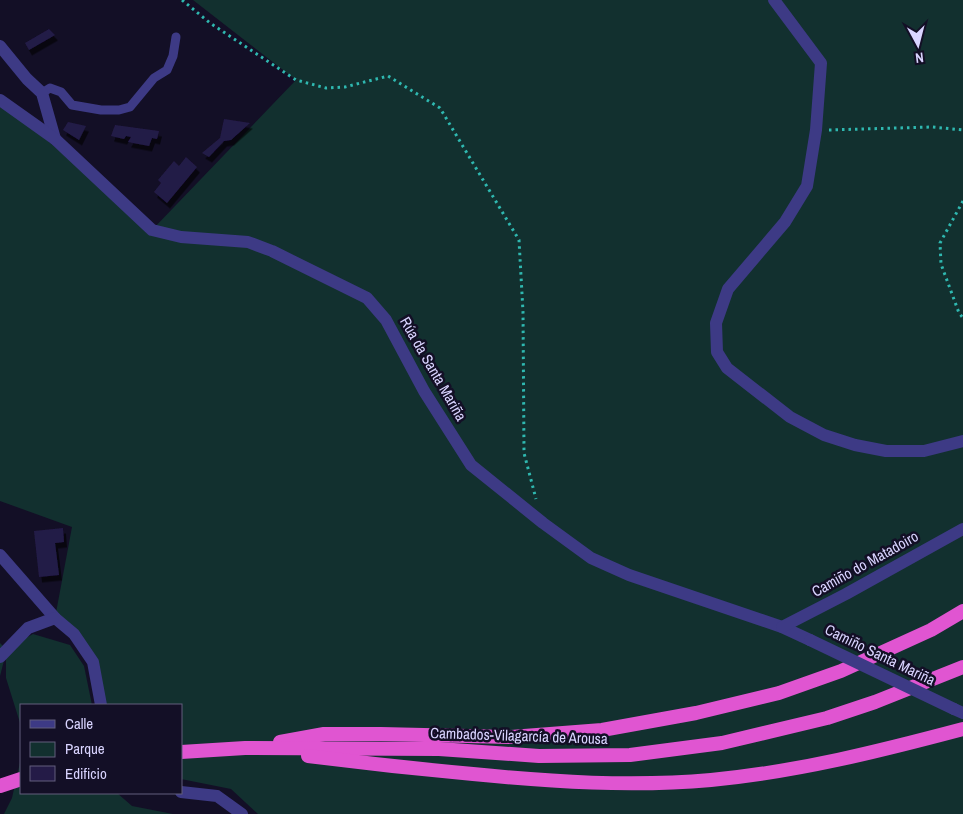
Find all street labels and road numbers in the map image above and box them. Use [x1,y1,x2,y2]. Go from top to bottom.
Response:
street label: Rúa da Santa Mariña [395,313,472,425]
street label: Camiño do Matadoiro [808,525,922,602]
street label: Camiño Santa Mariña [822,619,939,690]
street label: Cambados-Vilagarcía de Arousa [430,722,608,749]

